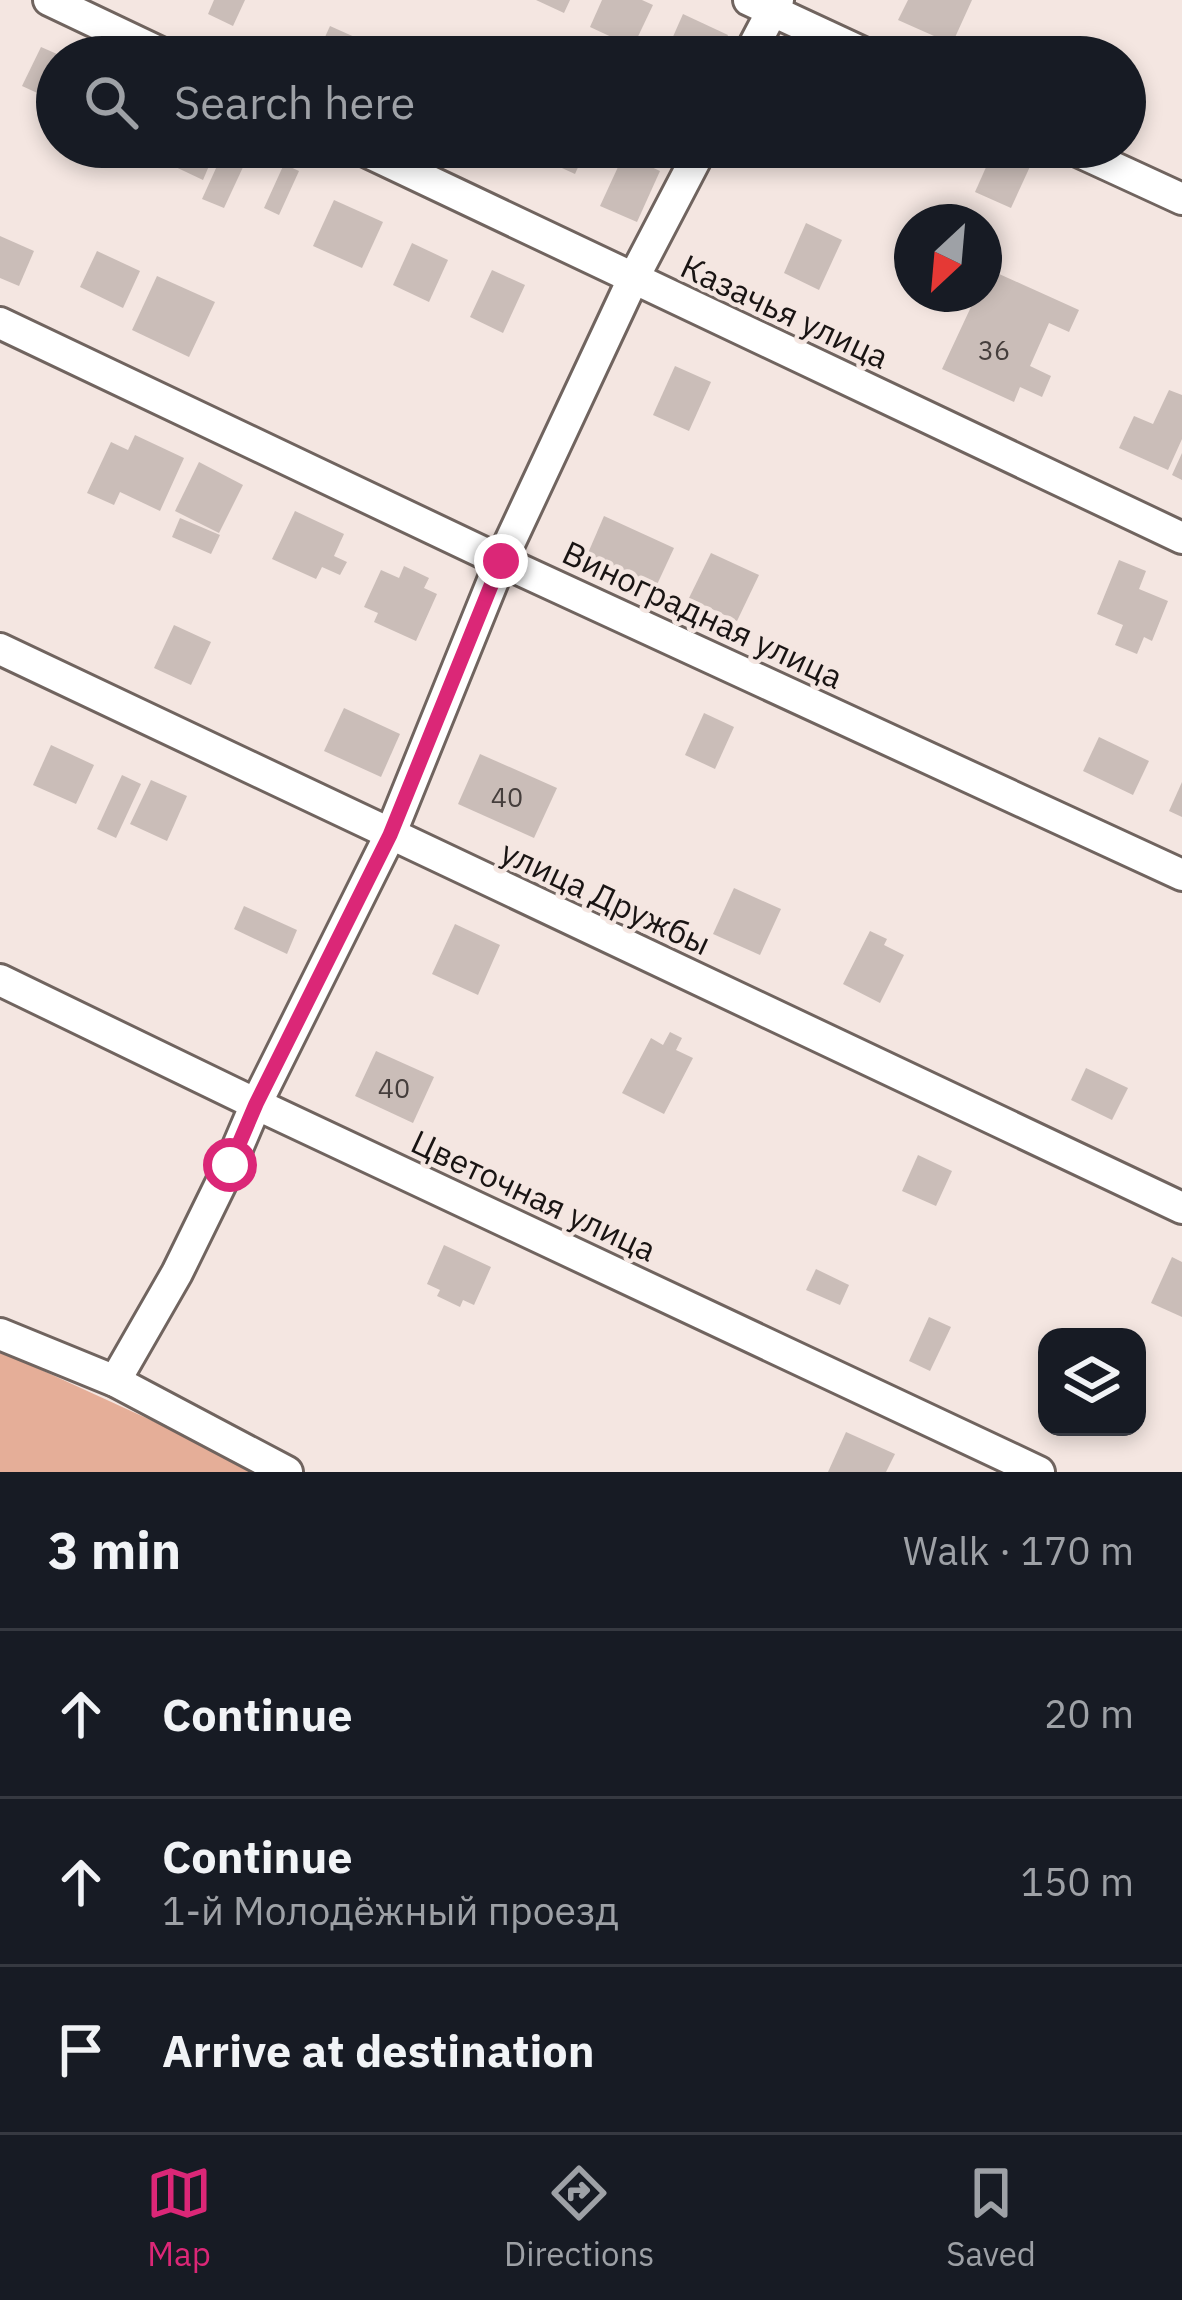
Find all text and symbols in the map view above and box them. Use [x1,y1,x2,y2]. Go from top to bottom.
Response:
search box [36,36,1146,168]
icon: search [78,69,144,135]
text: Search here [174,73,415,131]
north arrow [894,204,1002,312]
street label: Казачья улица [674,244,896,378]
house number: 36 [978,332,1010,367]
street label: Виноградная улица [556,530,850,698]
route end [474,534,528,588]
house number: 40 [491,779,523,814]
street label: улица Дружбы [494,830,718,964]
house number: 40 [378,1070,410,1105]
street label: Цветочная улица [405,1119,663,1271]
route start [203,1138,257,1192]
map controls [1038,1328,1146,1436]
button: layers [1038,1328,1146,1436]
text: 3 min [48,1517,181,1583]
text: Walk · 170 m [903,1525,1134,1576]
icon: ahead [48,1681,114,1747]
text: Continue [162,1685,353,1743]
text: 20 m [1044,1688,1134,1739]
text: Continue [162,1827,353,1885]
icon: ahead [48,1849,114,1915]
text: 150 m [1021,1856,1134,1907]
text: 1-й Молодёжный проезд [162,1885,619,1936]
icon: arrive [48,2017,114,2083]
text: Arrive at destination [162,2021,595,2079]
tab: Map [146,2160,212,2275]
tab: Directions [504,2160,654,2275]
tab: Saved [946,2160,1036,2275]

